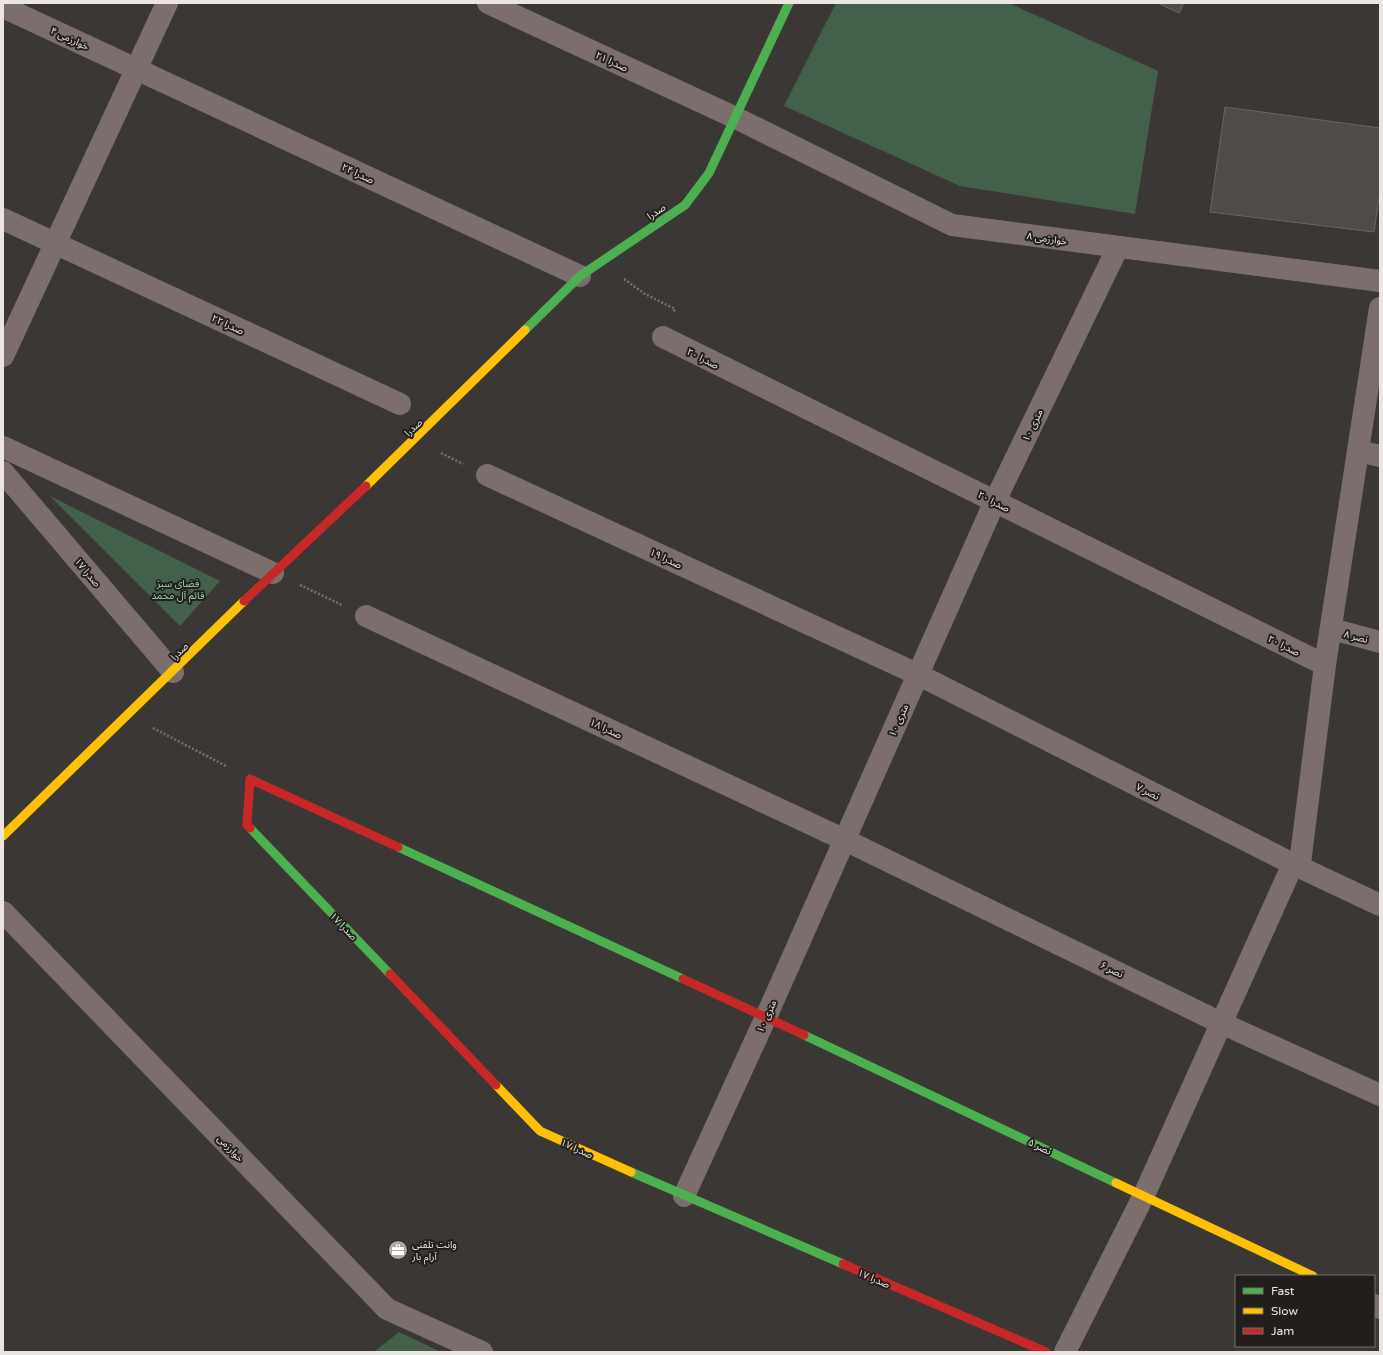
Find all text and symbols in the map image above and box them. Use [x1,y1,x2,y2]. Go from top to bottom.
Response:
street label: خوارزمی ۴ [49,25,91,53]
street label: صدرا ۲۱ [594,49,630,75]
street label: صدرا ۲۴ [340,161,376,187]
street label: صدرا [645,201,668,222]
street label: خوارزمی ۸ [1026,230,1068,248]
street label: صدرا ۲۲ [210,312,246,338]
street label: صدرا ۲۰ [685,346,721,372]
street label: ۱۰ متری [1020,407,1046,444]
street label: صدرا [402,416,425,439]
street label: صدرا ۲۰ [976,489,1012,515]
street label: صدرا ۱۹ [648,546,684,572]
street label: صدرا ۱۷ [72,556,103,590]
park label: فضای سبز قائم آل محمد [152,578,205,603]
street label: نصر ۸ [1342,628,1369,646]
street label: صدرا ۲۰ [1266,633,1302,659]
street label: صدرا [168,640,191,663]
street label: ۱۰ متری [886,702,911,739]
street label: صدرا ۱۸ [588,716,624,742]
street label: نصر ۷ [1134,781,1161,803]
street label: صدرا ۱۷ [327,910,359,943]
street label: نصر ۶ [1098,959,1125,981]
street label: ۱۰ متری [754,998,779,1035]
street label: خوارزمی [215,1133,246,1165]
street label: صدرا ۱۷ [559,1136,595,1161]
street label: نصر ۵ [1026,1136,1053,1158]
office icon: وانت تلفنی آرام بار [387,1239,409,1261]
place label: وانت تلفنی آرام بار [411,1239,457,1265]
street label: صدرا ۱۷ [856,1267,892,1291]
legend [1235,1275,1375,1347]
text: Fast [1271,1284,1295,1298]
text: Slow [1271,1304,1298,1318]
text: Jam [1271,1324,1294,1338]

